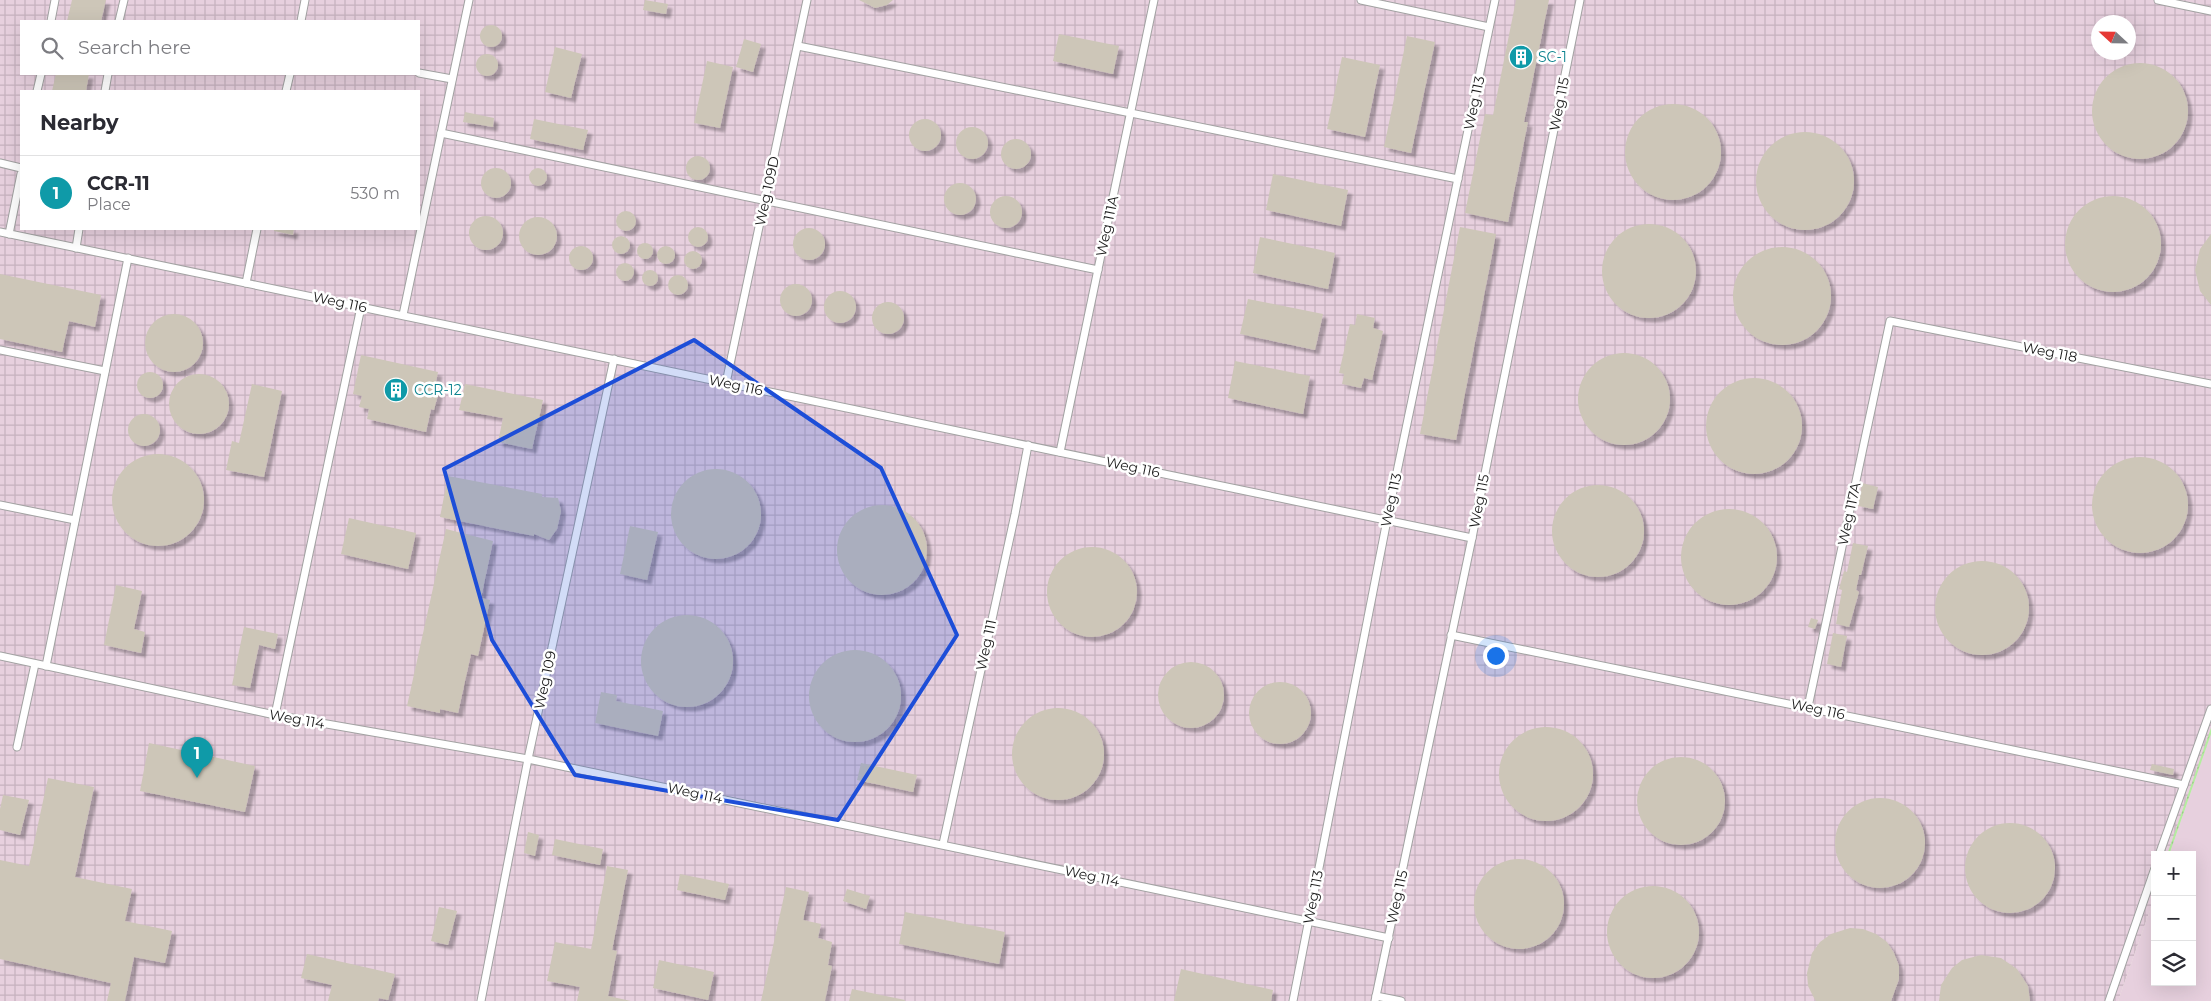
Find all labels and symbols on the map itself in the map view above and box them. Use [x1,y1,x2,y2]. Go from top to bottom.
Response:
north arrow [2091,15,2136,60]
building icon: SC-1 [1508,44,1534,70]
place label: SC-1 [1538,48,1567,66]
street label: Weg 113 [1460,74,1488,132]
street label: Weg 115 [1545,75,1573,132]
street label: Weg 109D [751,154,783,228]
street label: Weg 111A [1092,193,1122,258]
street label: Weg 116 [311,287,369,317]
street label: Weg 118 [2021,338,2079,366]
street label: Weg 116 [707,370,765,400]
building icon: CCR-12 [383,377,409,403]
place label: CCR-12 [414,381,462,399]
street label: Weg 116 [1104,452,1162,482]
street label: Weg 113 [1377,471,1405,529]
street label: Weg 115 [1465,472,1493,529]
street label: Weg 117A [1834,480,1865,547]
street label: Weg 111 [972,618,1000,672]
your location [1483,643,1509,669]
street label: Weg 109 [530,649,560,711]
street label: Weg 116 [1789,694,1847,724]
street label: Weg 114 [268,705,327,733]
pin: 1 [181,737,213,778]
street label: Weg 114 [666,778,725,808]
street label: Weg 114 [1063,861,1122,891]
street label: Weg 113 [1299,868,1327,925]
street label: Weg 115 [1383,868,1411,926]

